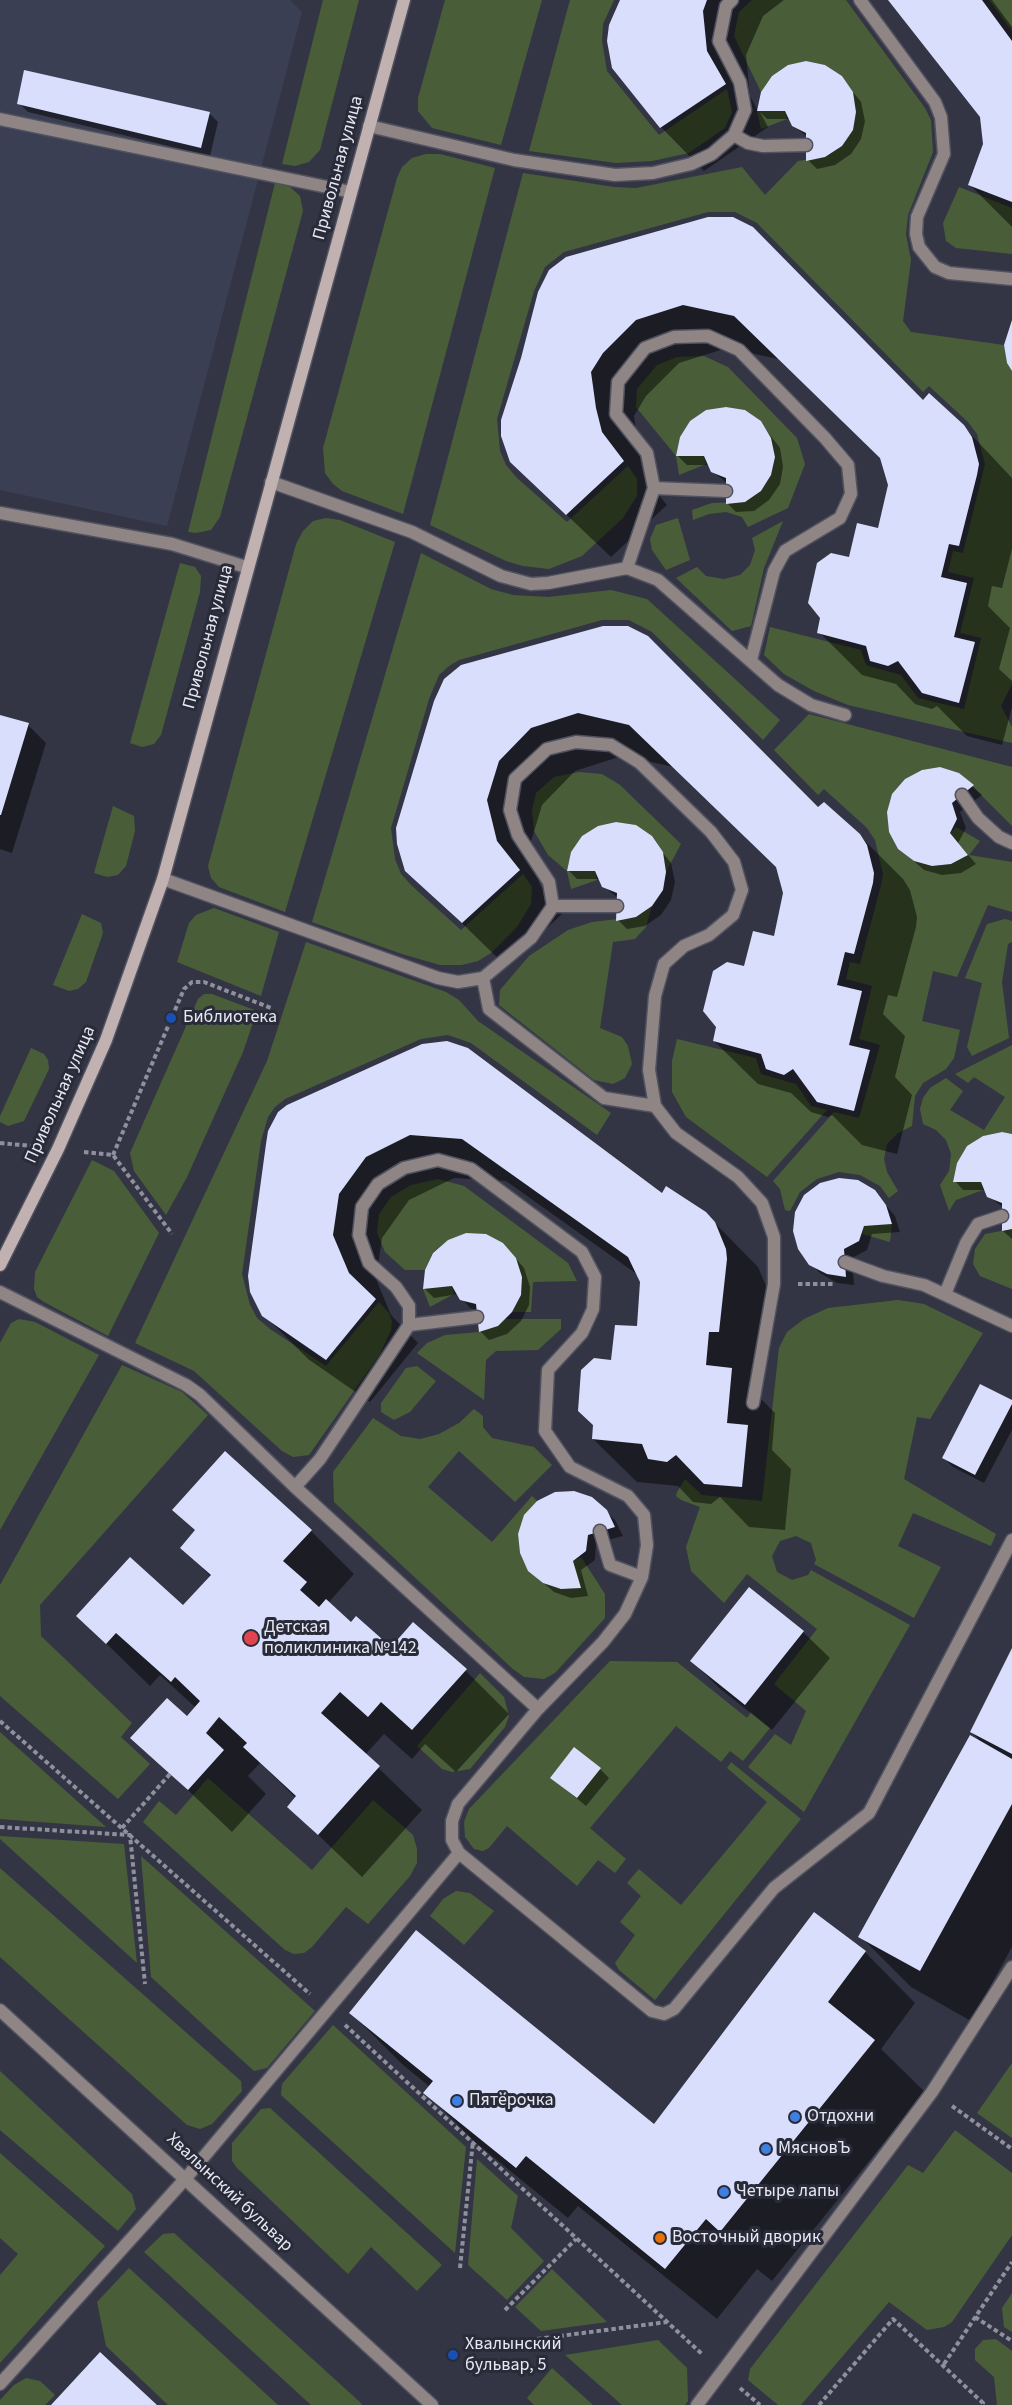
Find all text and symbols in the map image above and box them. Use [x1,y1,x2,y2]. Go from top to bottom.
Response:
street label: Привольная улица [309,94,369,242]
street label: Привольная улица [179,563,239,711]
place label: Библиотека [183,1007,277,1029]
marker: Библиотека [164,1011,178,1025]
street label: Привольная улица [21,1023,101,1167]
place label: Детская поликлиника №142 [264,1617,417,1660]
marker: Детская поликлиника №142 [242,1629,260,1647]
place label: Пятёрочка [469,2090,554,2112]
marker: Пятёрочка [450,2094,464,2108]
place label: Отдохни [807,2106,874,2128]
marker: Отдохни [788,2110,802,2124]
street label: Хвалынский бульвар [161,2129,297,2257]
place label: МясновЪ [778,2138,851,2160]
marker: МясновЪ [759,2142,773,2156]
place label: Четыре лапы [736,2181,839,2203]
marker: Четыре лапы [717,2185,731,2199]
place label: Восточный дворик [672,2227,821,2249]
marker: Восточный дворик [653,2231,667,2245]
place label: Хвалынский бульвар, 5 [465,2334,562,2376]
marker: Хвалынский бульвар, 5 [446,2348,460,2362]

